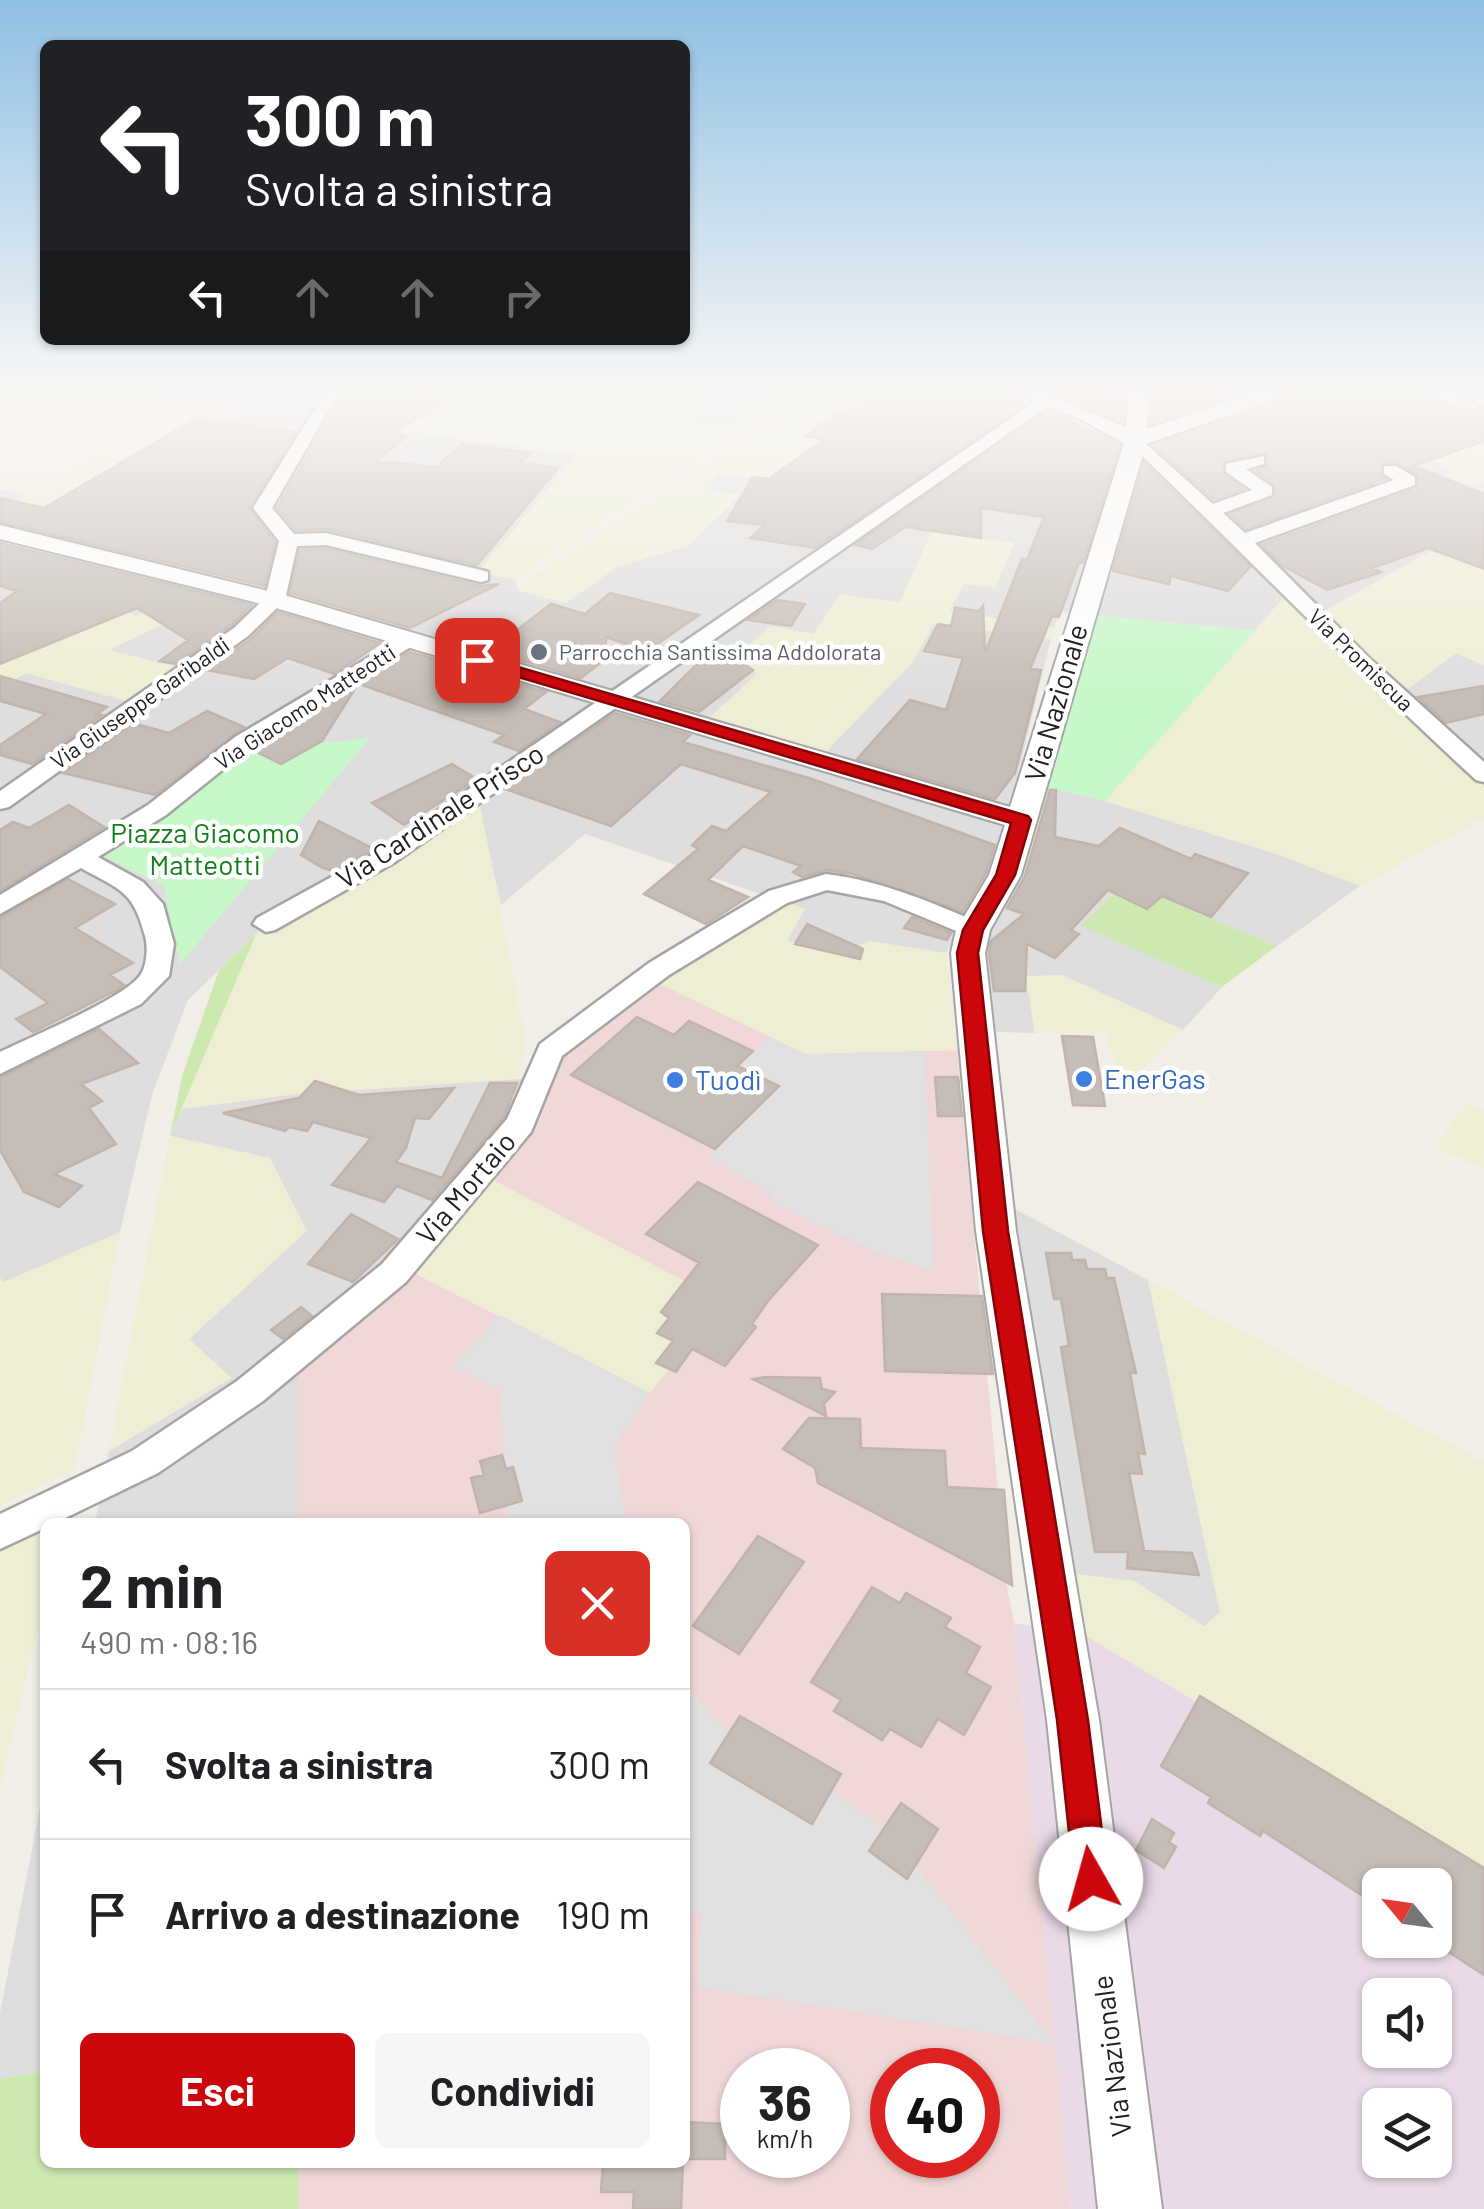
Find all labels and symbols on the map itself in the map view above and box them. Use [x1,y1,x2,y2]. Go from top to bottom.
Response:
street label: Via Promiscua [1304,603,1420,716]
pin [435,618,520,703]
street label: Via Nazionale [1016,620,1094,785]
street label: Via Giuseppe Garibaldi [45,631,234,774]
street label: Via Giacomo Matteotti [209,638,400,774]
place label: Parrocchia Santissima Addolorata [559,638,881,664]
marker: Parrocchia Santissima Addolorata [528,641,550,663]
street label: Via Cardinale Prisco [329,735,550,895]
park label: Piazza Giacomo Matteotti [110,815,300,881]
place label: EnerGas [1104,1061,1206,1095]
place label: Tuodì [695,1062,761,1096]
marker: EnerGas [1073,1068,1095,1090]
marker: Tuodì [664,1069,686,1091]
street label: Via Mortaio [408,1124,522,1250]
position arrow [1039,1827,1143,1931]
north arrow [1362,1868,1452,1958]
street label: Via Nazionale [1084,1973,1138,2139]
speed limit sign: 40 [870,2048,1000,2178]

